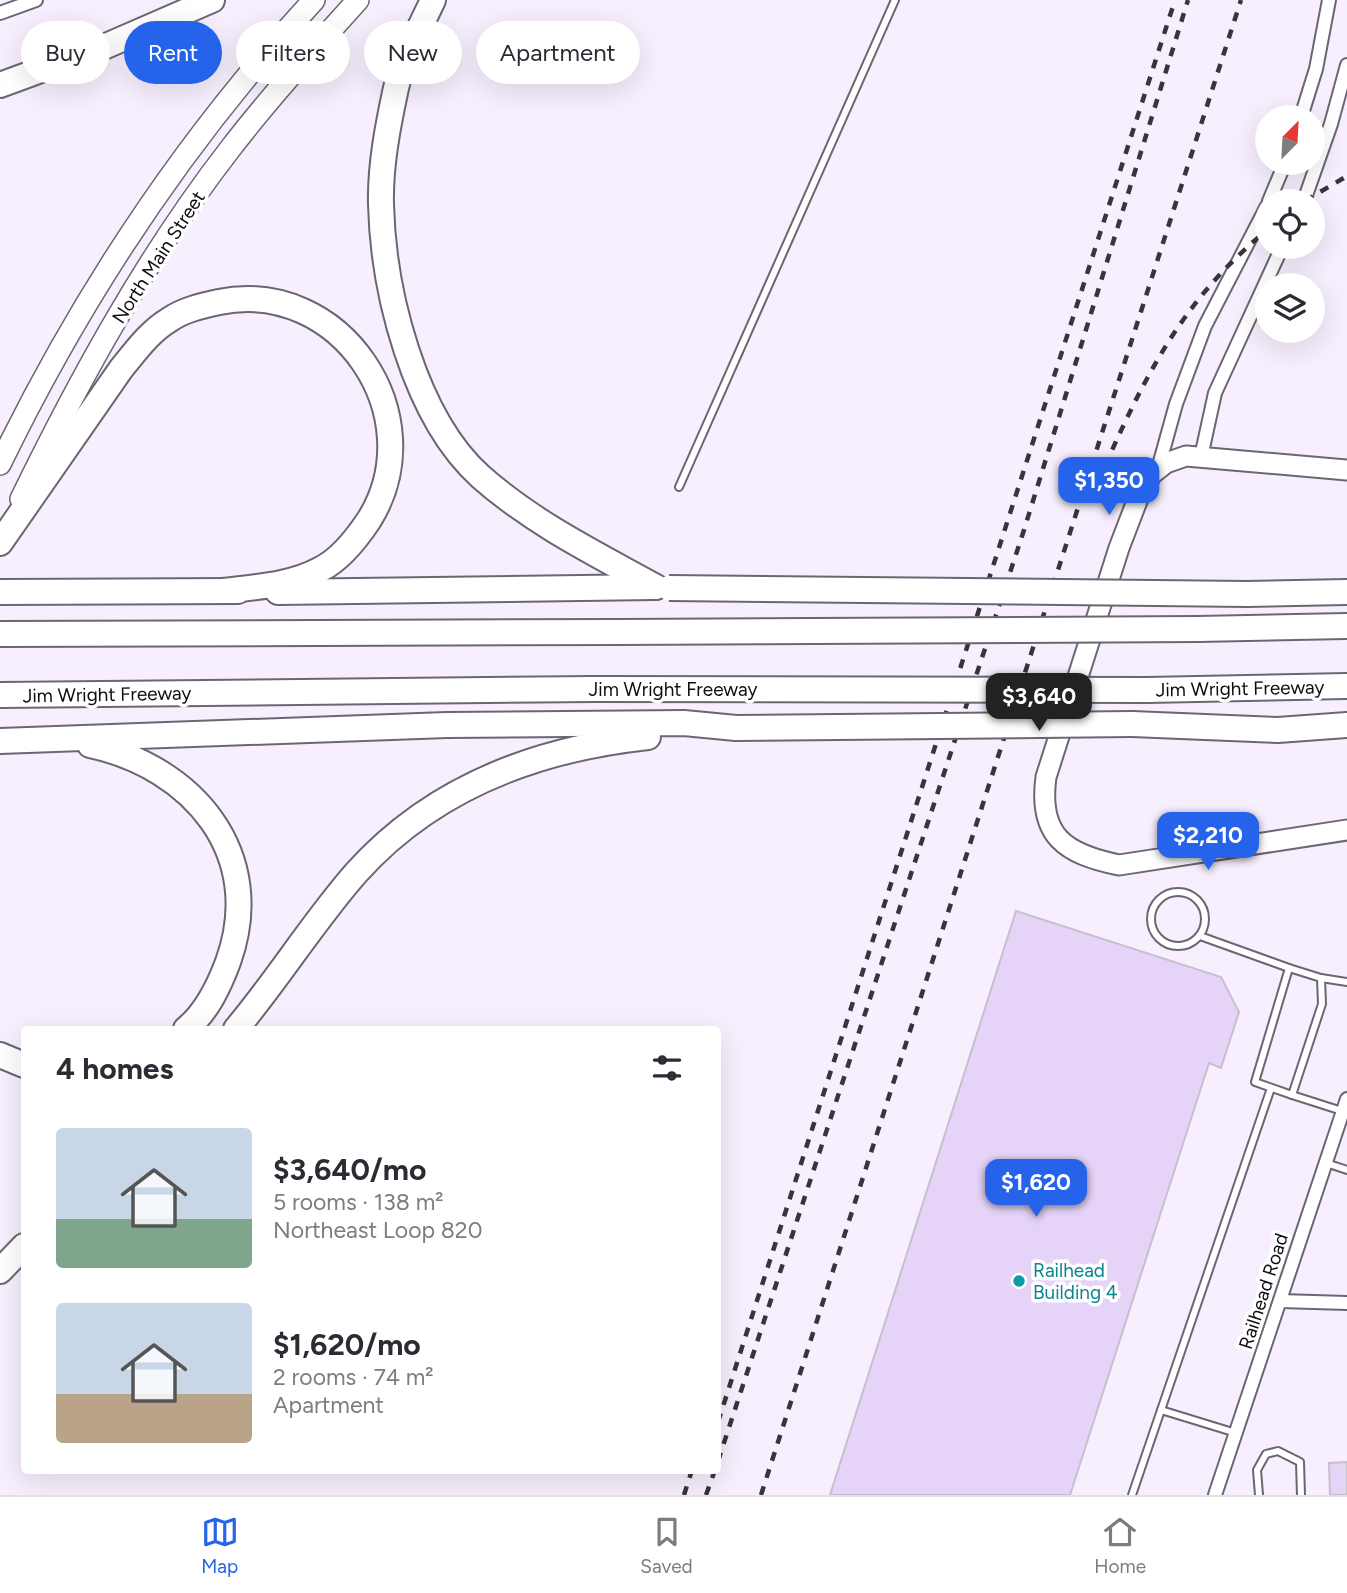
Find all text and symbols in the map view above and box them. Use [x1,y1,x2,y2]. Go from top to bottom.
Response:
chip: Buy [21,21,110,84]
chip: Rent [124,21,222,84]
chip: Filters [236,21,350,84]
chip: New [364,21,462,84]
chip: Apartment [476,21,640,84]
north arrow [1255,105,1325,175]
map controls [1255,105,1325,343]
street label: North Main Street [107,187,210,328]
button: locate [1255,189,1325,259]
button: layers [1255,273,1325,343]
pin: $1,350 [1052,458,1166,517]
text: $1,350 [1074,466,1144,494]
pin: $3,640 [982,674,1096,733]
street label: Jim Wright Freeway [1155,676,1325,701]
street label: Jim Wright Freeway [589,678,757,701]
street label: Jim Wright Freeway [22,682,192,707]
text: $3,640 [1002,682,1076,710]
pin: $2,210 [1151,812,1265,872]
text: $2,210 [1173,821,1243,849]
icon: filters [648,1049,686,1087]
text: 4 homes [56,1050,173,1087]
text: $3,640/mo [273,1151,426,1188]
icon: home [112,1156,196,1240]
pin: $1,620 [979,1160,1093,1219]
text: $1,620 [1001,1168,1071,1196]
text: 5 rooms · 138 m² [273,1188,444,1216]
text: Northeast Loop 820 [273,1216,482,1244]
street label: Railhead Road [1234,1230,1293,1352]
place label: Railhead Building 4 [1033,1259,1118,1304]
marker: Railhead Building 4 [1011,1273,1027,1289]
text: $1,620/mo [273,1326,421,1363]
icon: home [112,1331,196,1415]
text: 2 rooms · 74 m² [273,1363,434,1391]
text: Apartment [273,1391,384,1419]
tab: Map [201,1513,239,1578]
tab: Saved [640,1513,693,1578]
tab: Home [1094,1513,1146,1578]

